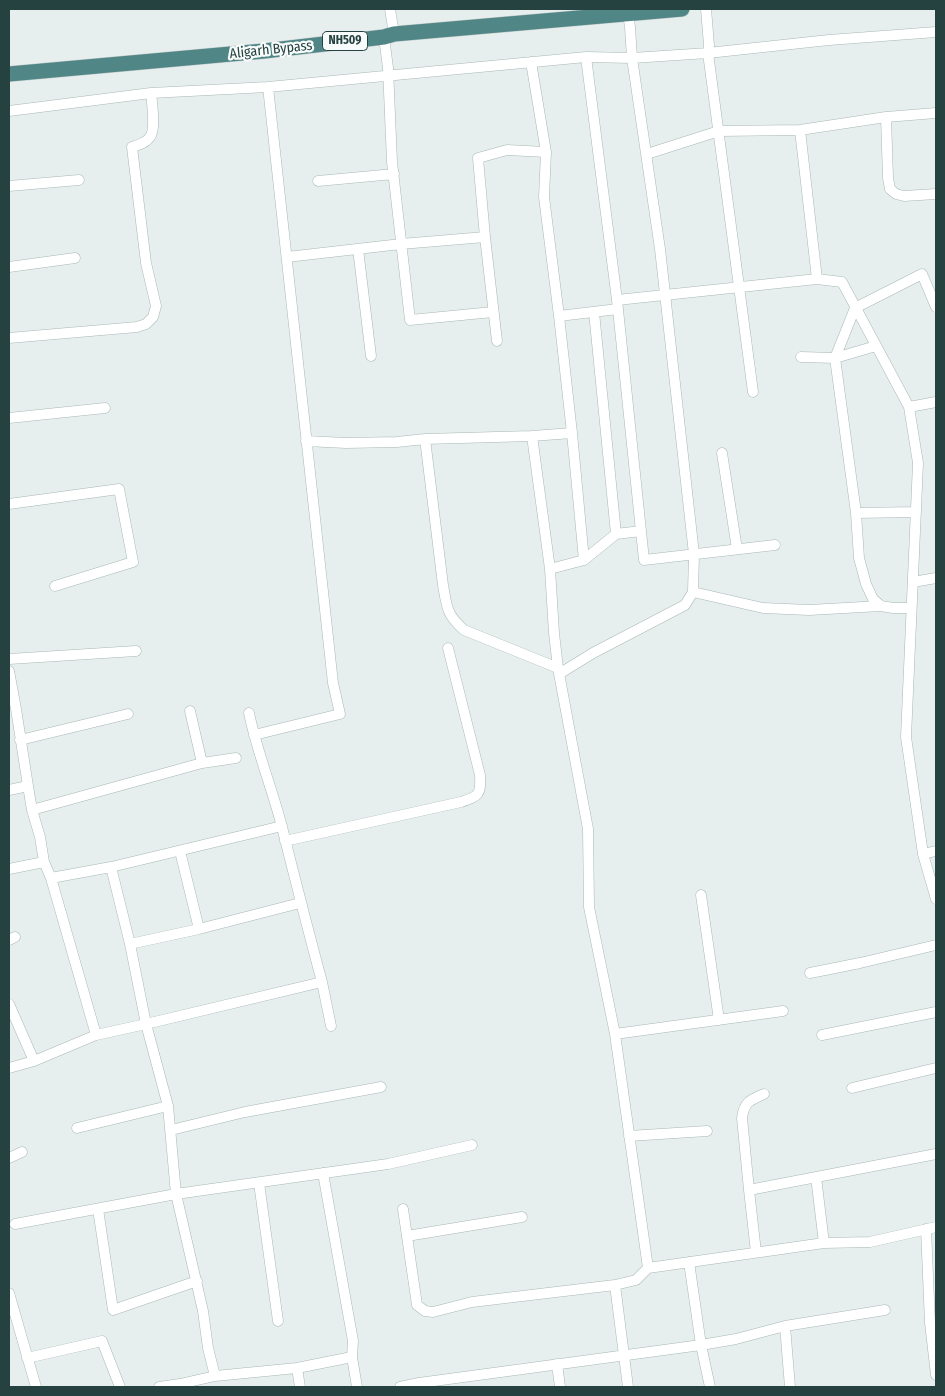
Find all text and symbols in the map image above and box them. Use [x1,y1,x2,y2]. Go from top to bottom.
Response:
road number: NH509 [322,31,368,50]
street label: Aligarh Bypass [229,37,313,63]

